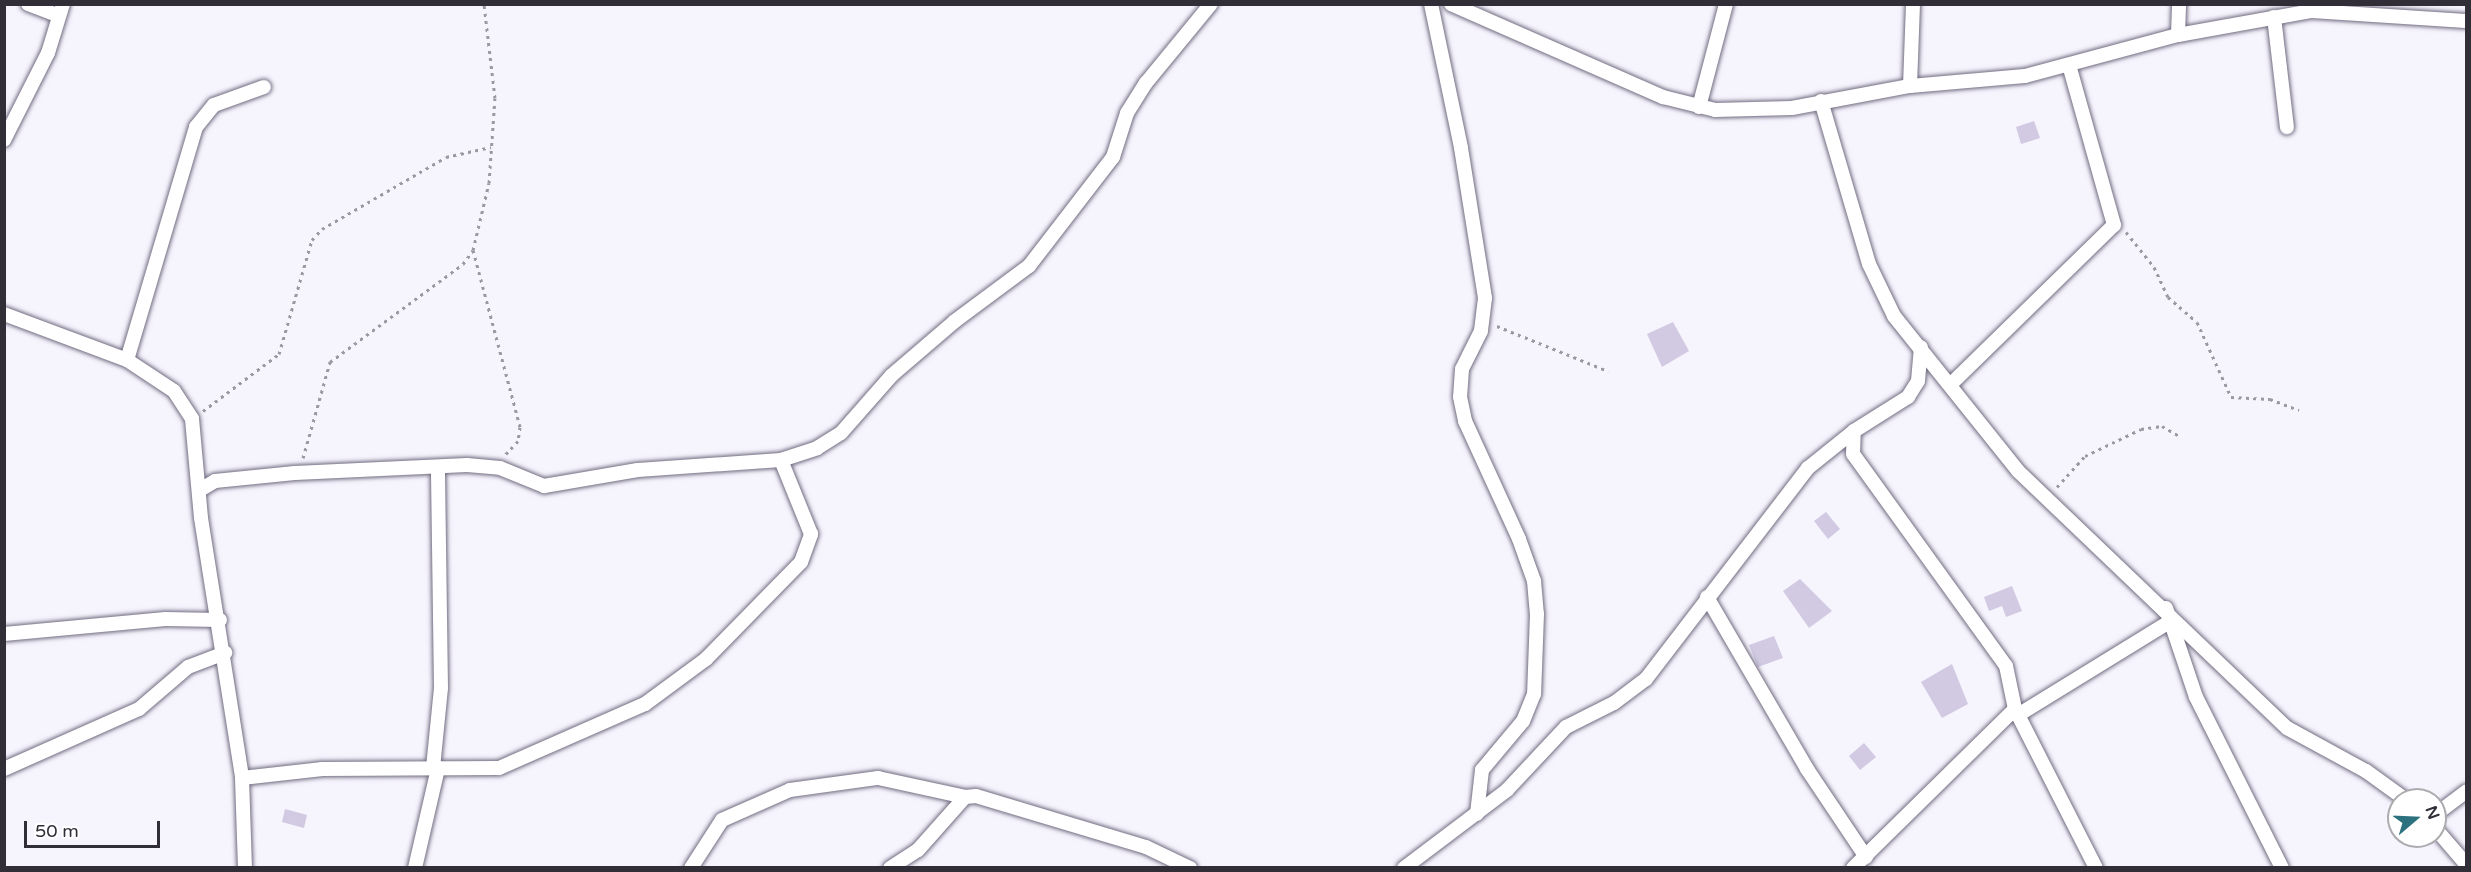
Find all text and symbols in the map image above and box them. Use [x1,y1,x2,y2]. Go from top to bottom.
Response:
north arrow [2387,788,2447,848]
text: N [2421,803,2444,822]
scale bar [27,809,164,847]
text: 50 m [35,820,79,842]

